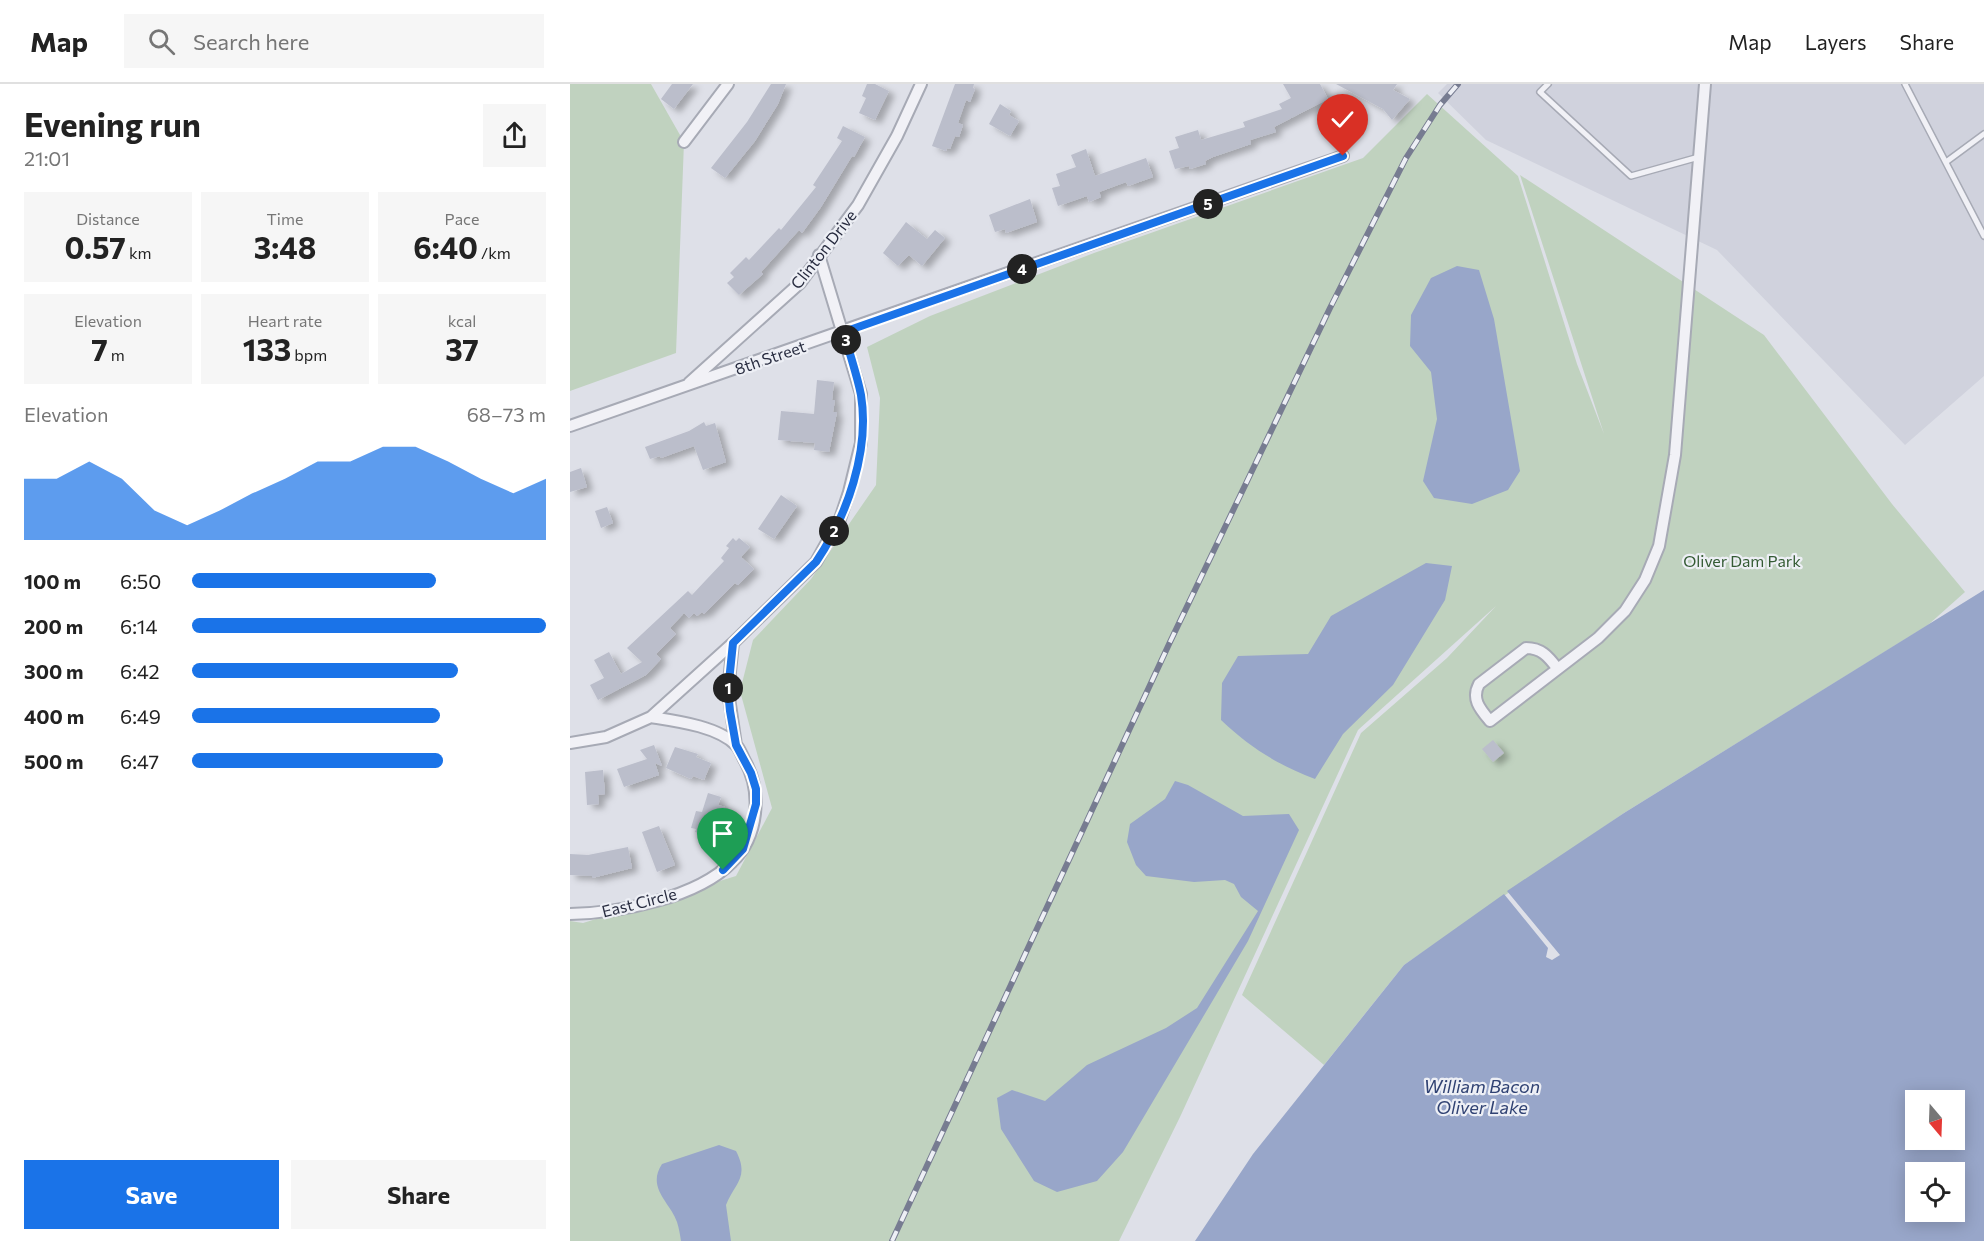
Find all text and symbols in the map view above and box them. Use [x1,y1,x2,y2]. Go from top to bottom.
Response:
search box [124,14,544,68]
text: Map [30,24,88,58]
icon: search [145,25,178,58]
text: Search here [193,28,309,55]
text: Map [1728,29,1772,54]
text: Layers [1805,29,1867,54]
text: Share [1900,29,1954,54]
pin [1317,94,1368,156]
text: Evening run [24,103,201,144]
icon: check [1326,103,1359,136]
button: share [483,104,546,167]
text: 21:01 [24,146,70,170]
pin: 5 [1193,189,1223,219]
text: 5 [1203,194,1213,213]
street label: Clinton Drive [786,206,860,292]
text: Distance [76,209,140,228]
text: Time [267,209,303,228]
text: Pace [445,209,479,228]
text: 0.57 [64,228,126,265]
text: 3:48 [254,228,316,265]
text: 6:40 [413,228,478,265]
text: km [126,243,152,262]
text: /km [478,243,511,262]
pin: 4 [1007,254,1037,284]
text: 4 [1017,259,1027,278]
text: Elevation [74,311,142,330]
text: Heart rate [248,311,322,330]
text: kcal [448,311,476,330]
pin: 3 [831,325,861,355]
text: 7 [91,330,108,367]
text: 133 [243,330,291,367]
text: 37 [445,330,479,367]
text: 3 [841,330,851,349]
street label: 8th Street [732,336,808,378]
text: m [108,345,125,364]
text: bpm [291,345,327,364]
text: Elevation [24,402,109,426]
text: 68–73 m [467,402,546,426]
pin: 2 [819,516,849,546]
text: 2 [829,521,839,540]
park label: Oliver Dam Park [1683,551,1801,570]
text: 100 m [24,569,81,593]
text: 6:50 [120,569,161,593]
text: 200 m [24,614,83,638]
text: 6:14 [120,614,157,638]
text: 300 m [24,659,84,683]
text: 6:42 [120,659,160,683]
pin: 1 [713,673,743,703]
text: 1 [724,678,732,697]
text: 400 m [24,704,84,728]
text: 6:49 [120,704,161,728]
text: 500 m [24,749,84,773]
text: 6:47 [120,749,159,773]
pin [697,808,748,870]
icon: arrive [706,817,739,850]
street label: East Circle [600,884,678,920]
water label: William Bacon Oliver Lake [1424,1075,1540,1118]
north arrow [1905,1090,1965,1150]
map controls [1905,1090,1965,1222]
button: Save [24,1160,279,1229]
button: Share [291,1160,546,1229]
button: locate [1905,1162,1965,1222]

